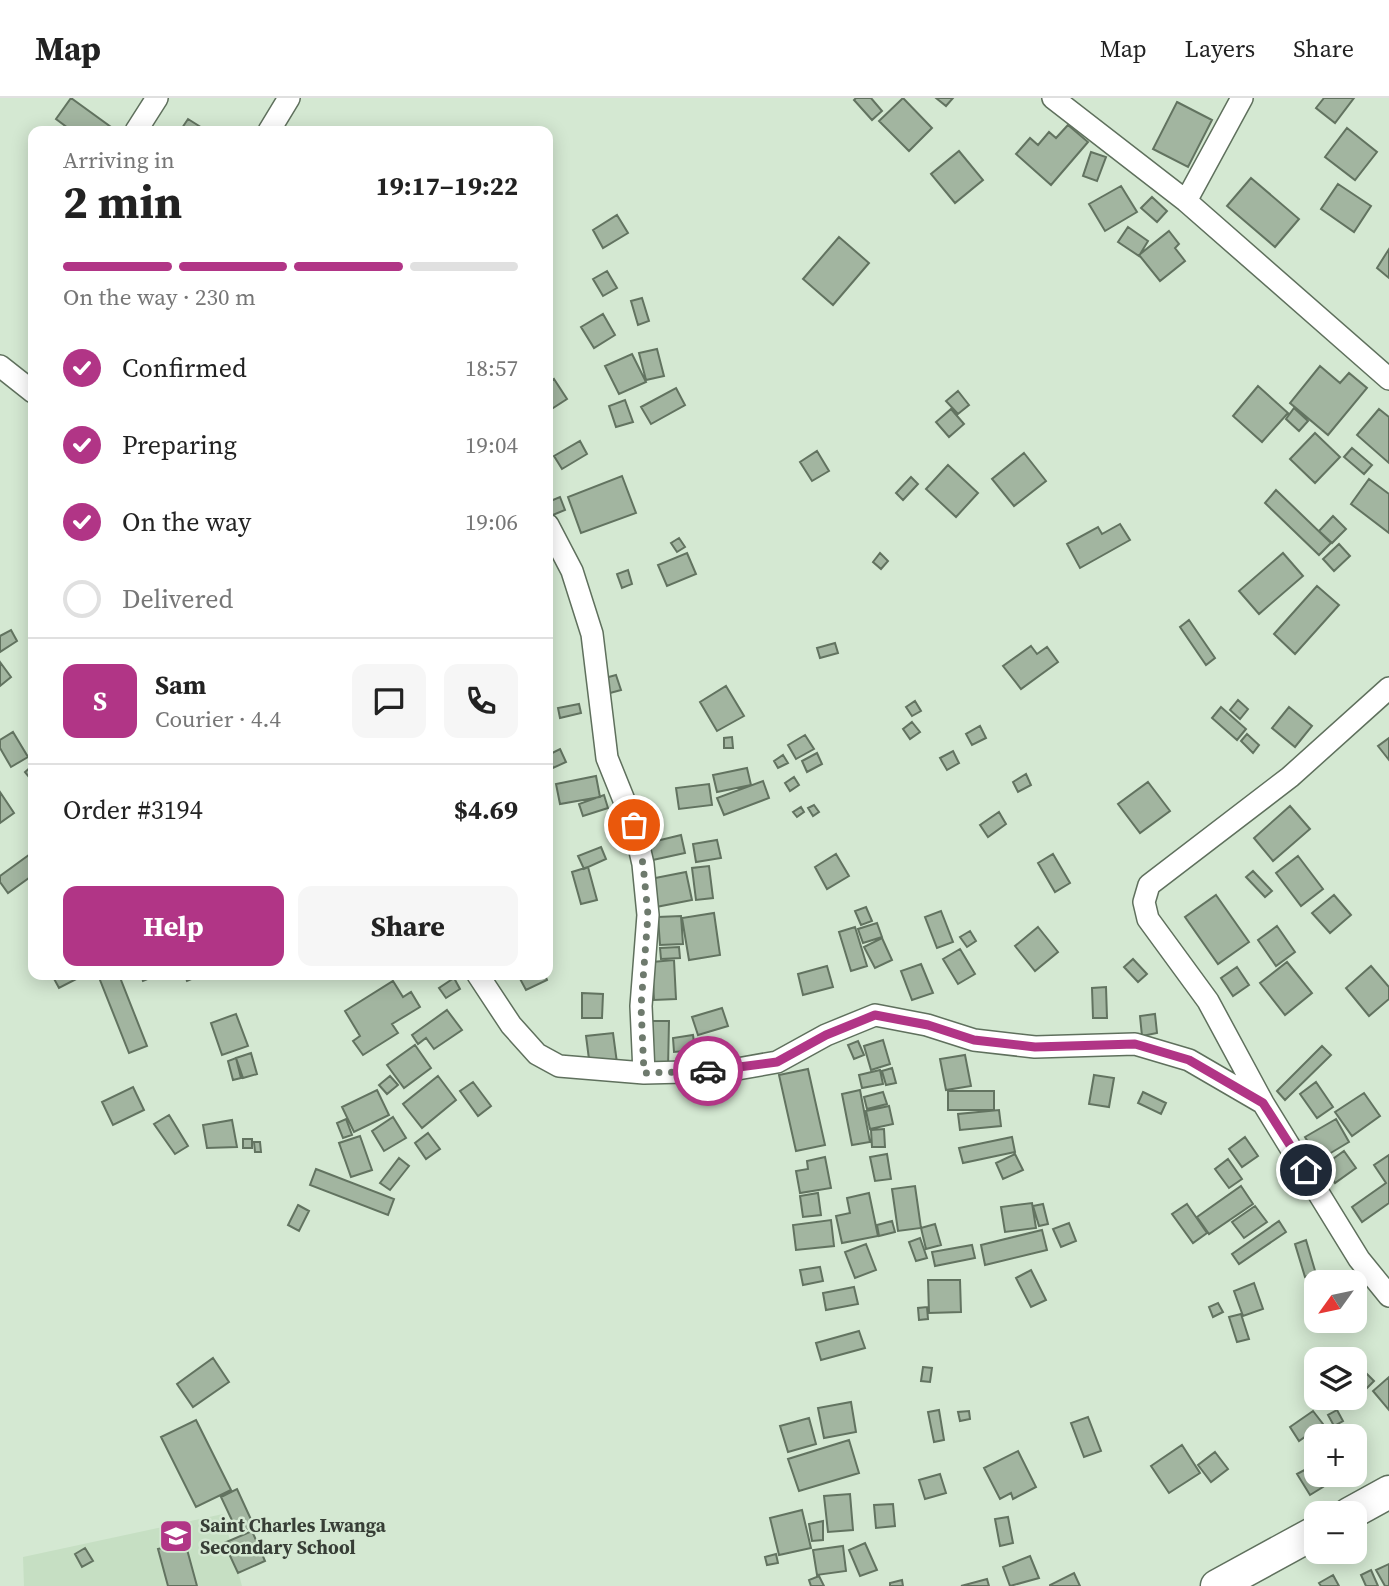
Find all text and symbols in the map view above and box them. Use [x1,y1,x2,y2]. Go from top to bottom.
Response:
text: Map [35,26,101,71]
text: Map [1100,32,1147,65]
text: Layers [1185,32,1255,65]
text: Share [1293,32,1354,65]
text: Arriving in [63,144,175,176]
text: 19:17–19:22 [376,168,518,204]
text: 2 min [63,170,182,233]
text: On the way · 230 m [63,281,256,313]
icon: check [63,349,101,387]
text: Confirmed [122,350,247,386]
text: 18:57 [465,352,518,384]
icon: check [63,426,101,464]
text: Preparing [122,427,237,463]
text: 19:04 [465,429,518,461]
icon: check [63,503,101,541]
text: On the way [122,504,251,540]
text: 19:06 [465,506,518,538]
text: Delivered [122,581,233,617]
button: chat [352,664,426,738]
button: phone [444,664,518,738]
text: Sam [155,667,206,703]
text: S [93,683,107,719]
text: Courier · 4.4 [155,703,281,735]
text: Order #3194 [63,792,203,828]
text: $4.69 [454,792,518,828]
pin [604,795,664,855]
icon: bag [615,806,653,844]
button: Help [63,886,284,966]
button: Share [298,886,518,966]
courier [673,1036,743,1106]
icon: car [689,1052,727,1090]
pin [1276,1140,1336,1200]
icon: home [1287,1151,1325,1189]
north arrow [1304,1270,1367,1334]
map controls [1304,1270,1367,1564]
button: layers [1304,1347,1367,1410]
button: + [1304,1424,1367,1487]
button: − [1304,1501,1367,1564]
place label: Saint Charles Lwanga Secondary School [200,1512,387,1560]
school or university icon: Saint Charles Lwanga Secondary School [157,1517,195,1555]

